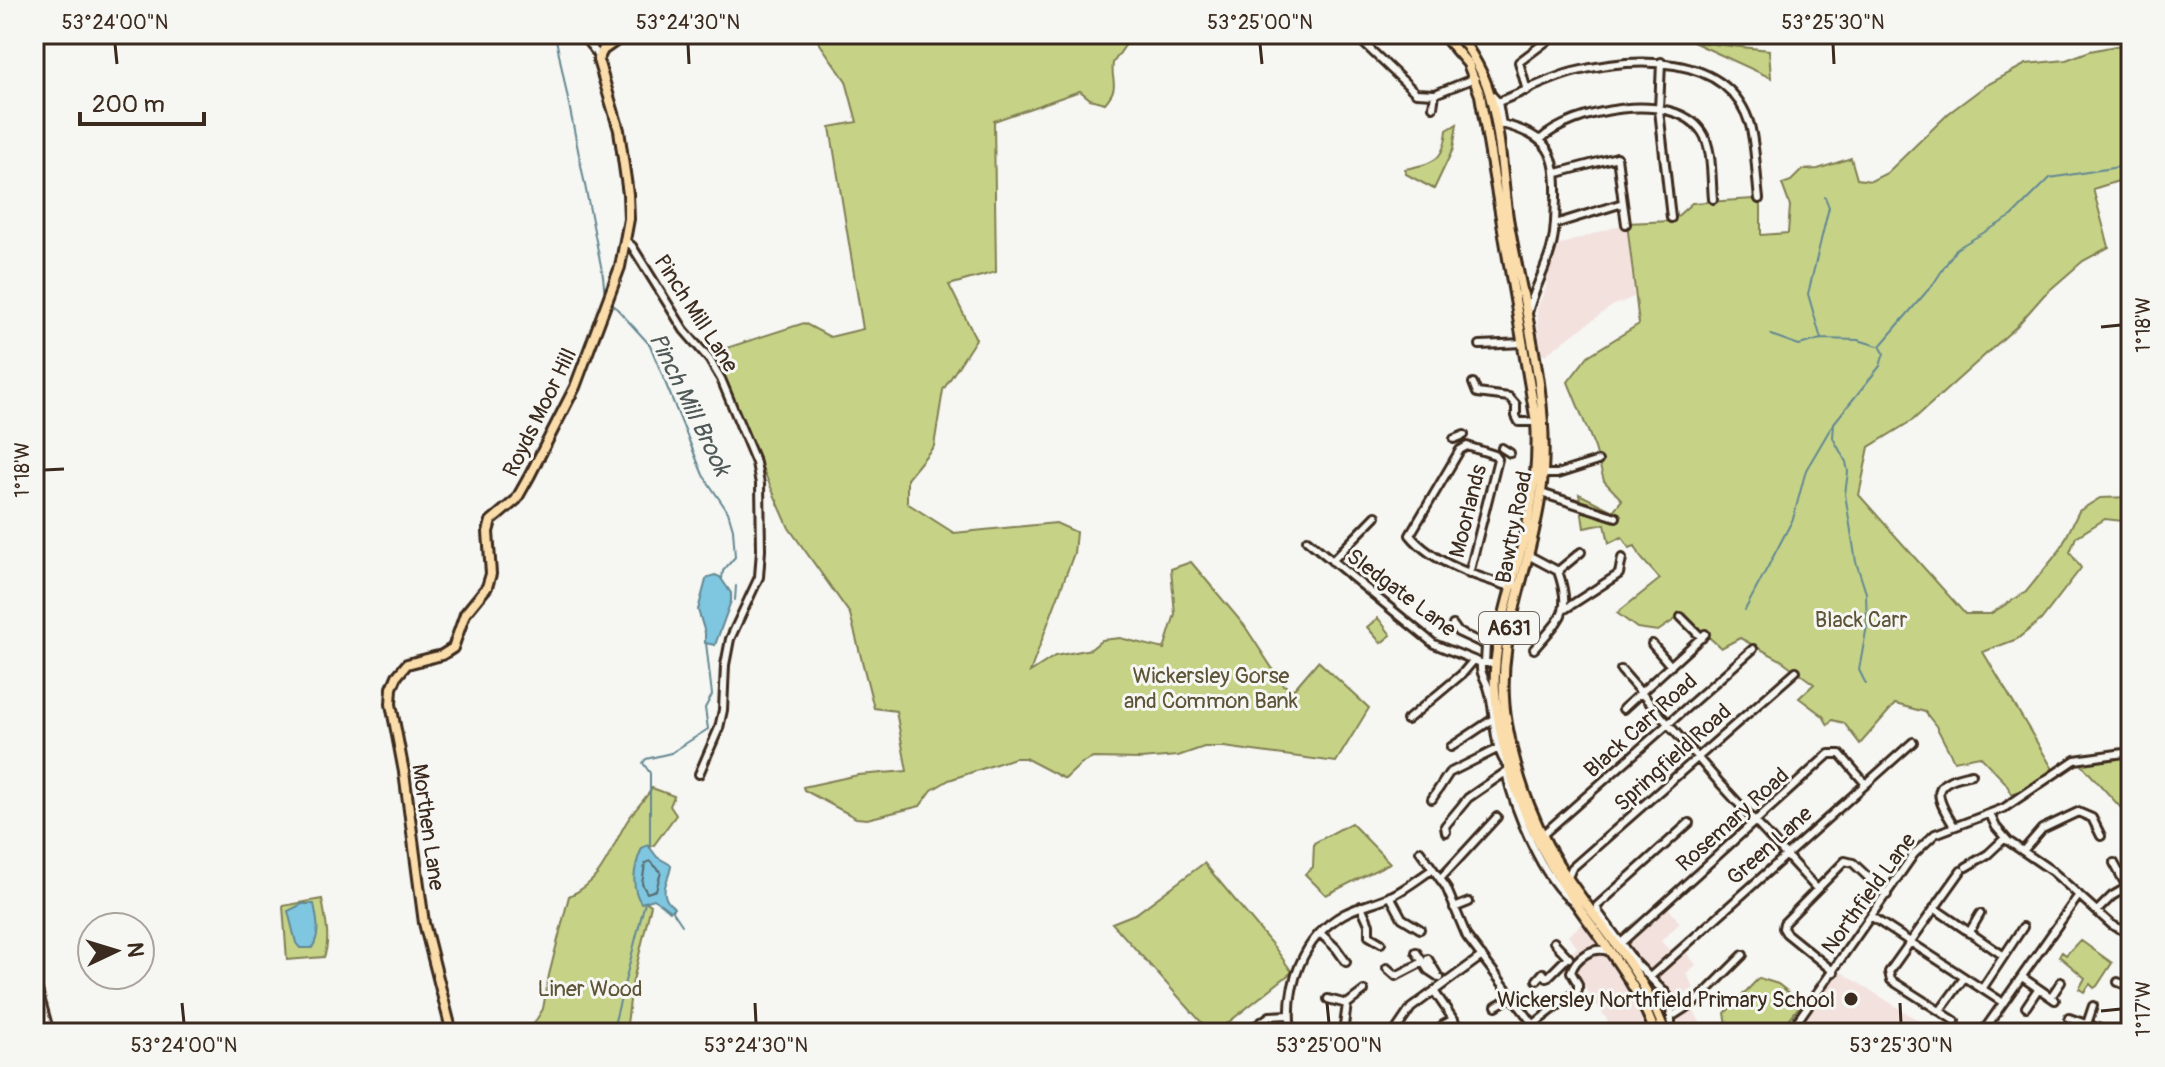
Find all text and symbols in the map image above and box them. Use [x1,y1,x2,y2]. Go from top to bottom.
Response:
text: 53°24'00"N [62,10,168,35]
text: 53°24'30"N [636,10,740,35]
text: 53°25'00"N [1207,10,1313,35]
text: 53°25'30"N [1781,10,1885,35]
scale bar [80,76,204,126]
text: 200 m [92,90,165,119]
street label: Pinch Mill Lane [648,249,745,378]
text: 1°18'W [2131,297,2156,353]
water label: Pinch Mill Brook [643,328,737,482]
street label: Royds Moor Hill [497,343,583,481]
text: 1°18'W [10,442,35,498]
street label: Moorlands [1443,462,1493,561]
street label: Bawtry Road [1489,469,1539,586]
street label: Sledgate Lane [1341,543,1462,643]
park label: Black Carr [1815,606,1907,634]
road number: A631 [1479,612,1539,644]
park label: Wickersley Gorse and Common Bank [1124,662,1298,715]
street label: Black Carr Road [1578,668,1703,784]
street label: Springfield Road [1608,698,1737,818]
street label: Morthen Lane [405,762,451,892]
street label: Rosemary Road [1670,762,1795,878]
street label: Green Lane [1721,800,1818,892]
street label: Northfield Lane [1815,827,1922,960]
north arrow [76,911,156,991]
text: N [120,941,149,958]
park label: Liner Wood [537,975,643,1003]
text: 1°17'W [2131,981,2156,1037]
place label: Wickersley Northfield Primary School [1497,986,1835,1014]
marker: Wickersley Northfield Primary School [1842,990,1860,1008]
text: 53°24'00"N [131,1033,237,1058]
text: 53°24'30"N [704,1033,808,1058]
text: 53°25'00"N [1276,1033,1382,1058]
text: 53°25'30"N [1849,1033,1953,1058]

